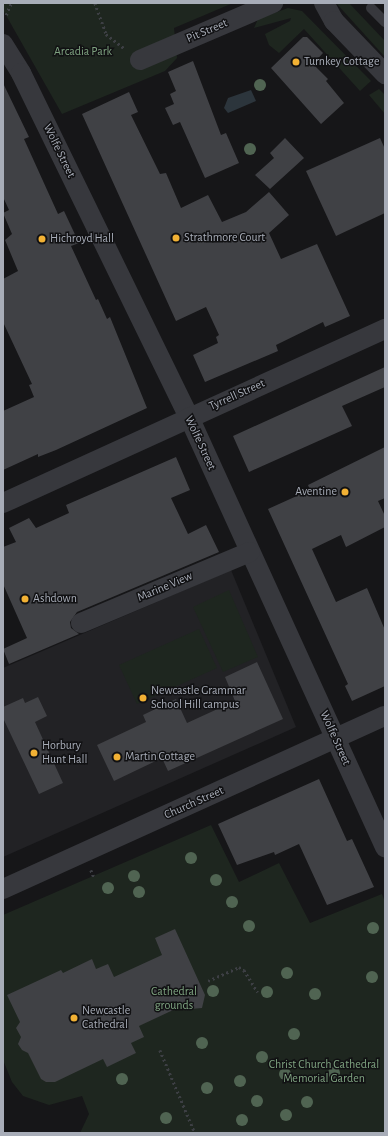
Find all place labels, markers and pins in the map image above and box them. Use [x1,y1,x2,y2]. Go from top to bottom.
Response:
place label: Turnkey Cottage [304,55,379,69]
marker: Turnkey Cottage [291,57,301,67]
place label: Strathmore Court [184,231,265,245]
place label: Hichroyd Hall [50,232,114,246]
marker: Strathmore Court [171,233,181,243]
marker: Hichroyd Hall [37,234,47,244]
place label: Aventine [295,485,337,499]
marker: Aventine [340,487,350,497]
place label: Ashdown [33,592,77,606]
marker: Ashdown [20,594,30,604]
place label: Newcastle Grammar School Hill campus [151,684,246,712]
marker: Newcastle Grammar School Hill campus [138,693,148,703]
place label: Horbury Hunt Hall [42,739,88,767]
marker: Horbury Hunt Hall [29,748,39,758]
place label: Martin Cottage [125,750,195,764]
marker: Martin Cottage [112,752,122,762]
place label: Newcastle Cathedral [82,1004,130,1032]
marker: Newcastle Cathedral [69,1013,79,1023]

